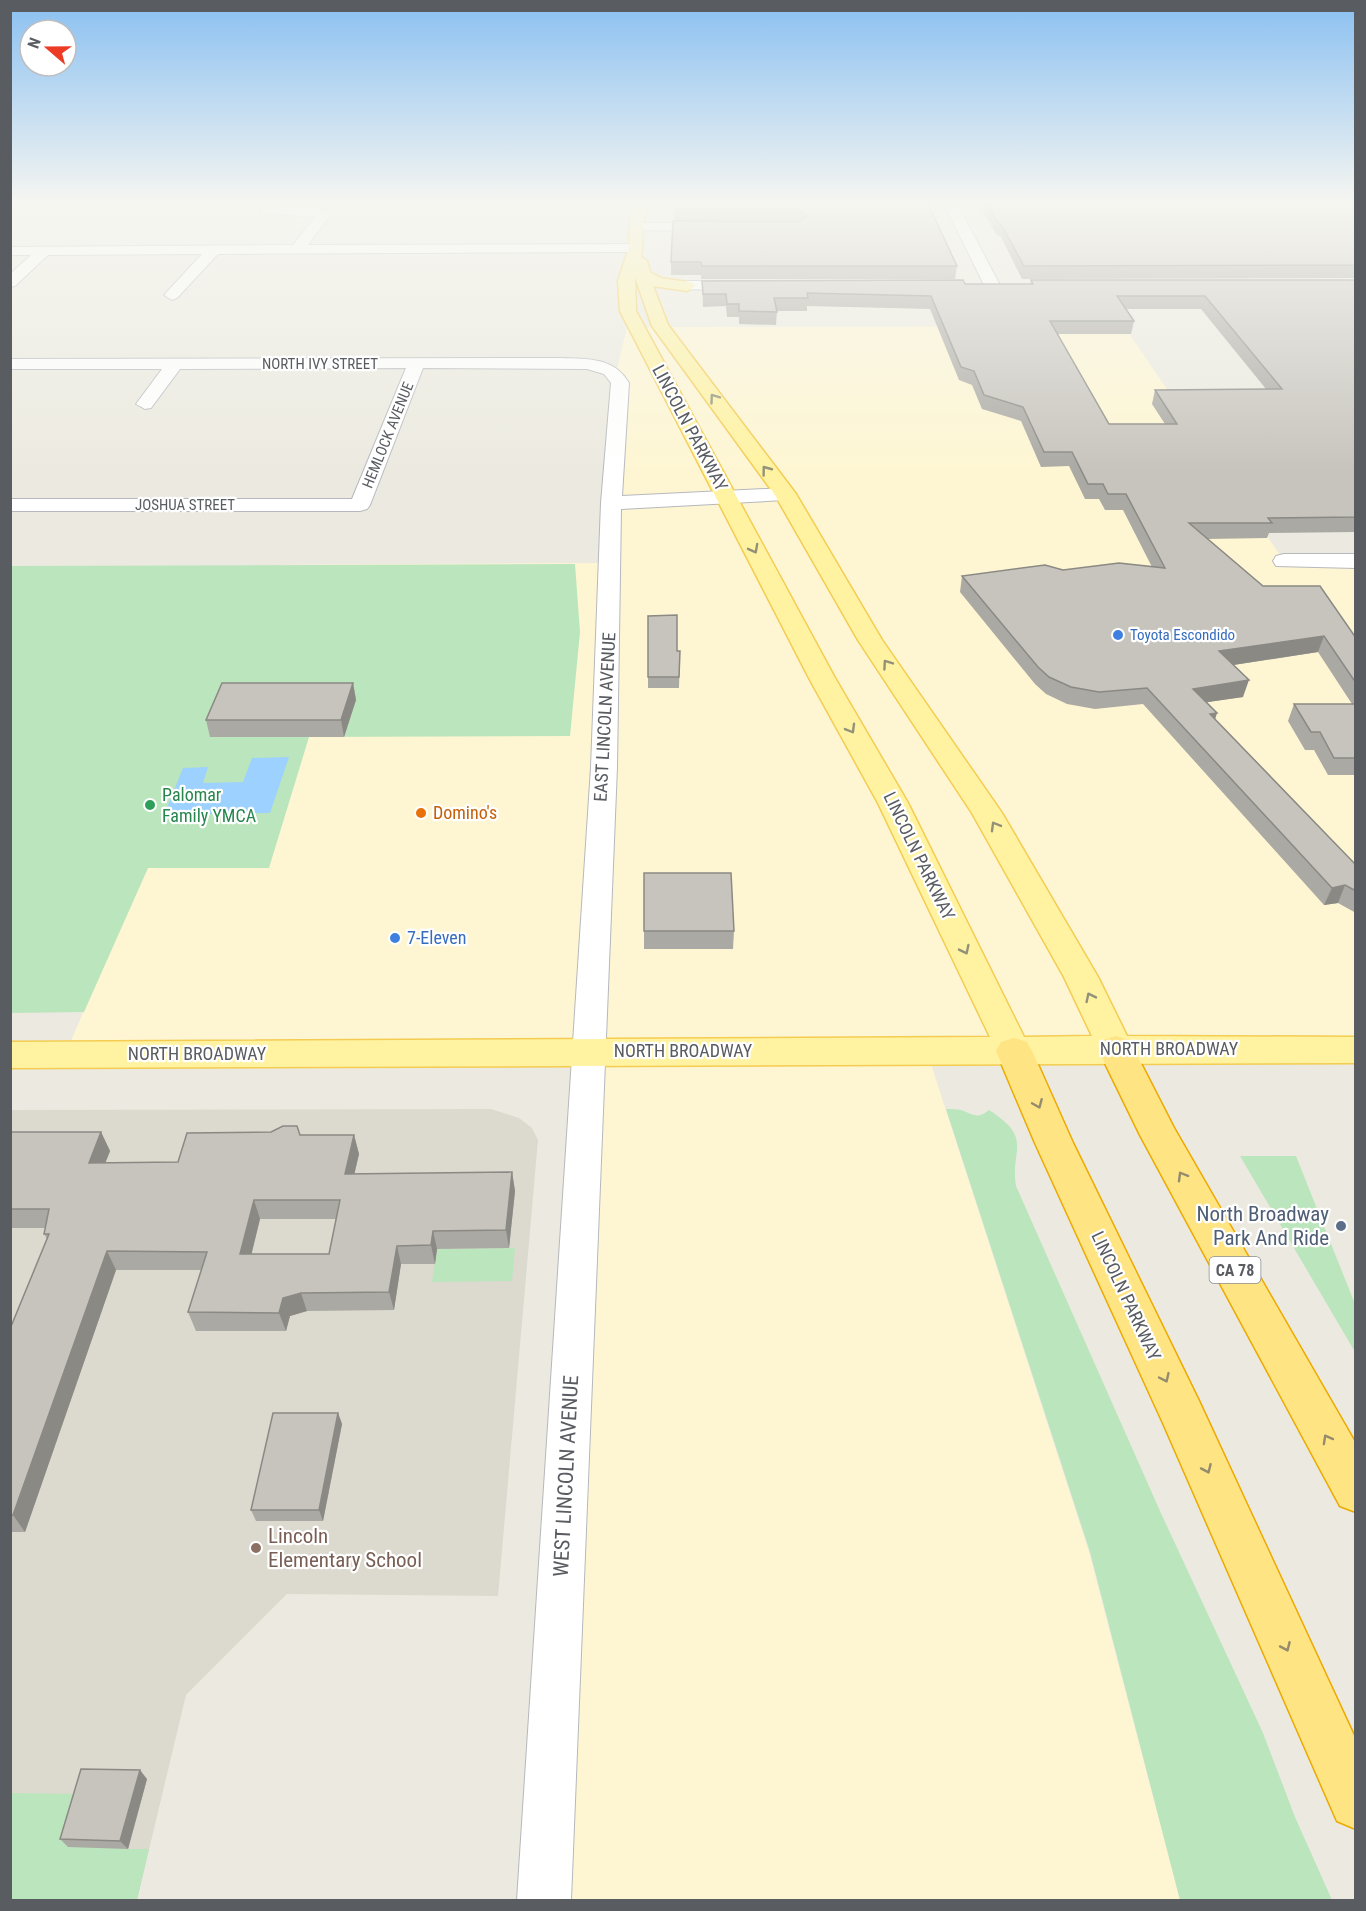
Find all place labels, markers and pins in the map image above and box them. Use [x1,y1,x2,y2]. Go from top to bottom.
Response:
place label: Toyota Escondido [1130,626,1235,644]
marker: Toyota Escondido [1111,628,1125,642]
place label: Palomar Family YMCA [162,784,257,826]
marker: Palomar Family YMCA [143,798,157,812]
place label: Domino's [433,802,497,823]
marker: Domino's [414,806,428,820]
place label: 7-Eleven [407,927,467,948]
marker: 7-Eleven [388,931,402,945]
place label: North Broadway Park And Ride [1196,1202,1329,1250]
marker: North Broadway Park And Ride [1334,1219,1348,1233]
place label: Lincoln Elementary School [268,1524,422,1572]
marker: Lincoln Elementary School [249,1541,263,1555]

